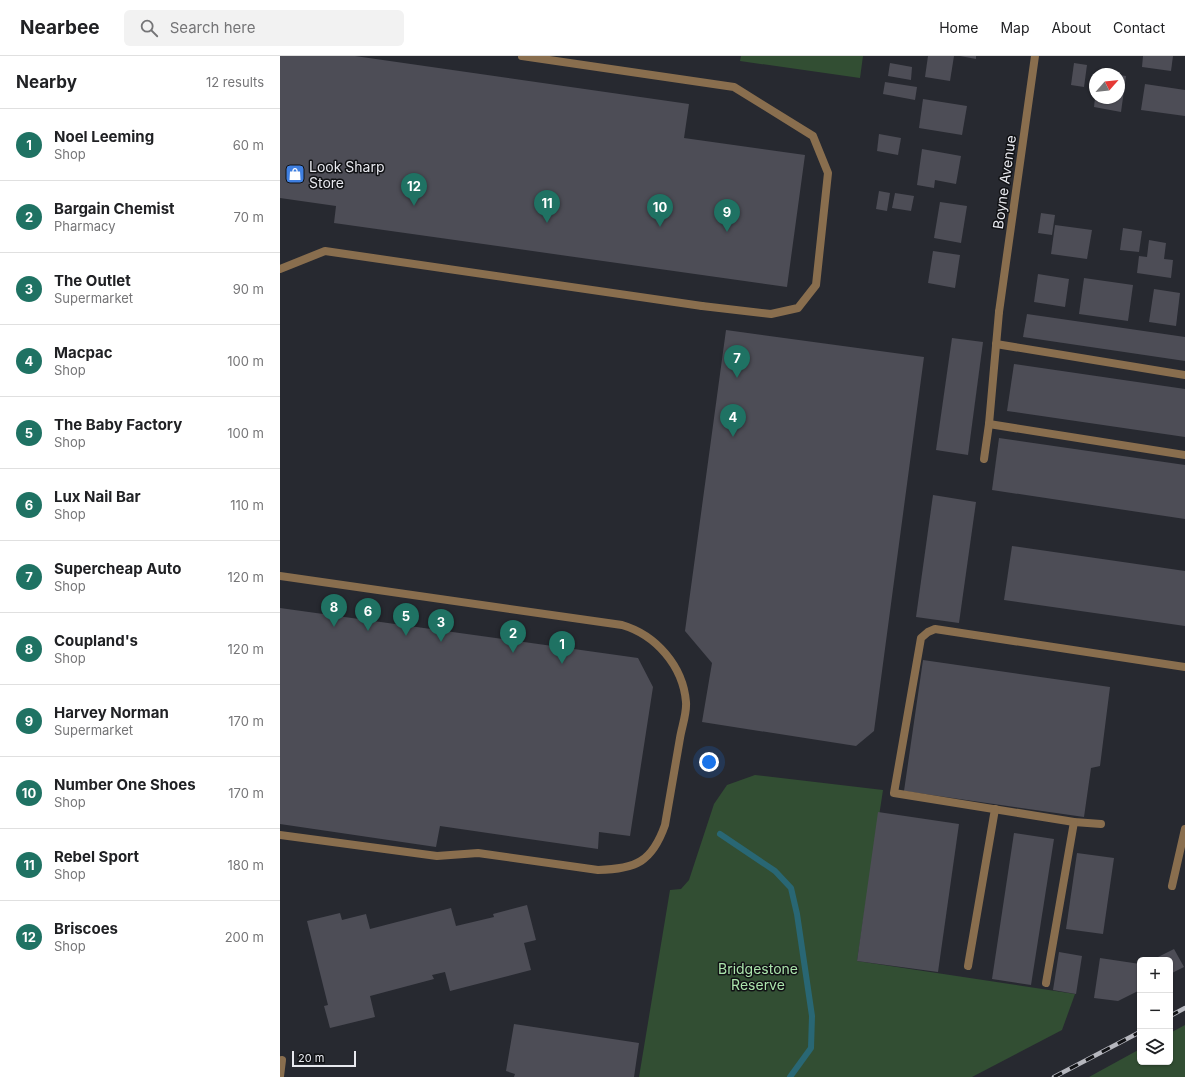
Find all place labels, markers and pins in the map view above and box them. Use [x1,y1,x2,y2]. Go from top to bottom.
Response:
place label: Look Sharp Store [309,158,385,191]
shop icon: Look Sharp Store [284,163,306,185]
pin: 12 [401,173,427,206]
pin: 11 [534,190,560,223]
pin: 10 [647,194,673,227]
pin: 9 [714,199,740,232]
pin: 7 [724,345,750,378]
pin: 4 [720,404,746,437]
pin: 8 [321,594,347,627]
pin: 6 [355,598,381,631]
pin: 5 [393,603,419,636]
pin: 3 [428,609,454,642]
pin: 2 [500,620,526,653]
pin: 1 [549,631,575,664]

